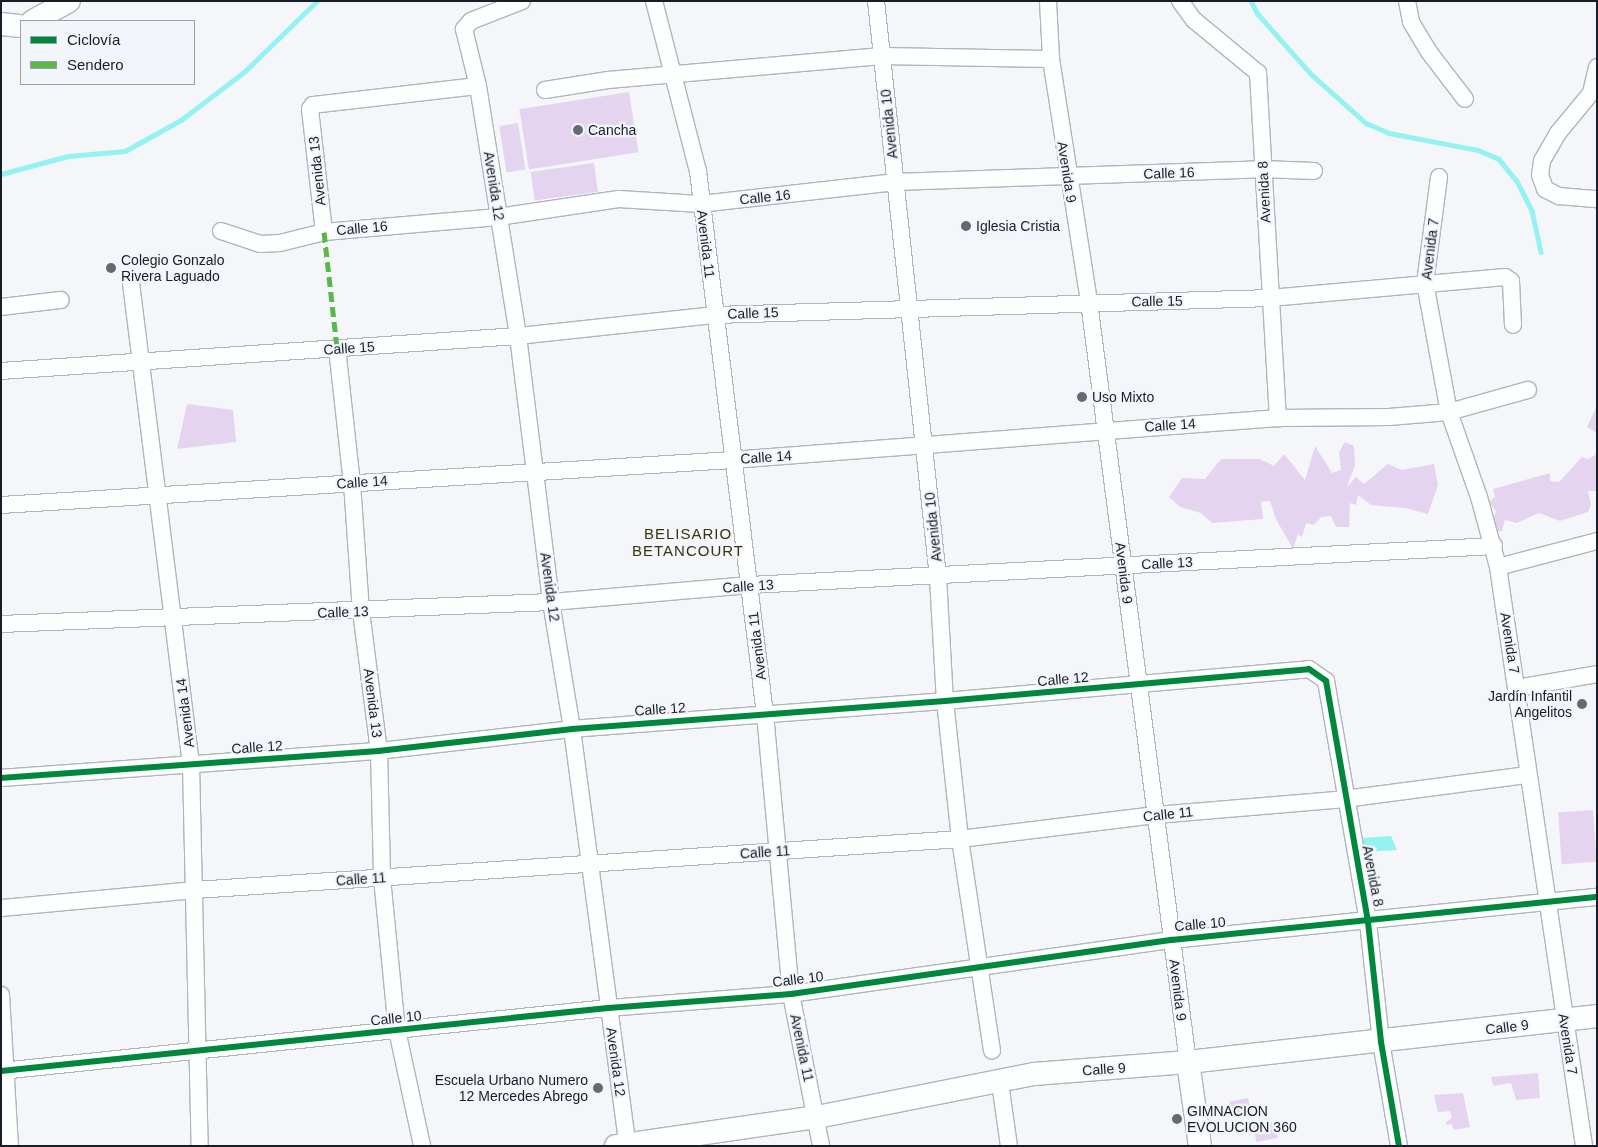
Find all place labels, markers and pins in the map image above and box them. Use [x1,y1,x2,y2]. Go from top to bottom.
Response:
place label: Cancha [588,122,636,138]
marker: Cancha [572,124,584,136]
place label: Iglesia Cristia [976,218,1060,234]
marker: Iglesia Cristia [960,220,972,232]
place label: Colegio Gonzalo Rivera Laguado [121,252,225,284]
marker: Colegio Gonzalo Rivera Laguado [105,262,117,274]
place label: Uso Mixto [1092,389,1154,405]
marker: Uso Mixto [1076,391,1088,403]
place label: Jardín Infantil Angelitos [1488,688,1572,720]
marker: Jardín Infantil Angelitos [1576,698,1588,710]
place label: Escuela Urbano Numero 12 Mercedes Abrego [435,1072,588,1104]
marker: Escuela Urbano Numero 12 Mercedes Abrego [592,1082,604,1094]
place label: GIMNACION EVOLUCION 360 [1187,1103,1297,1136]
marker: GIMNACION EVOLUCION 360 [1171,1113,1183,1125]

